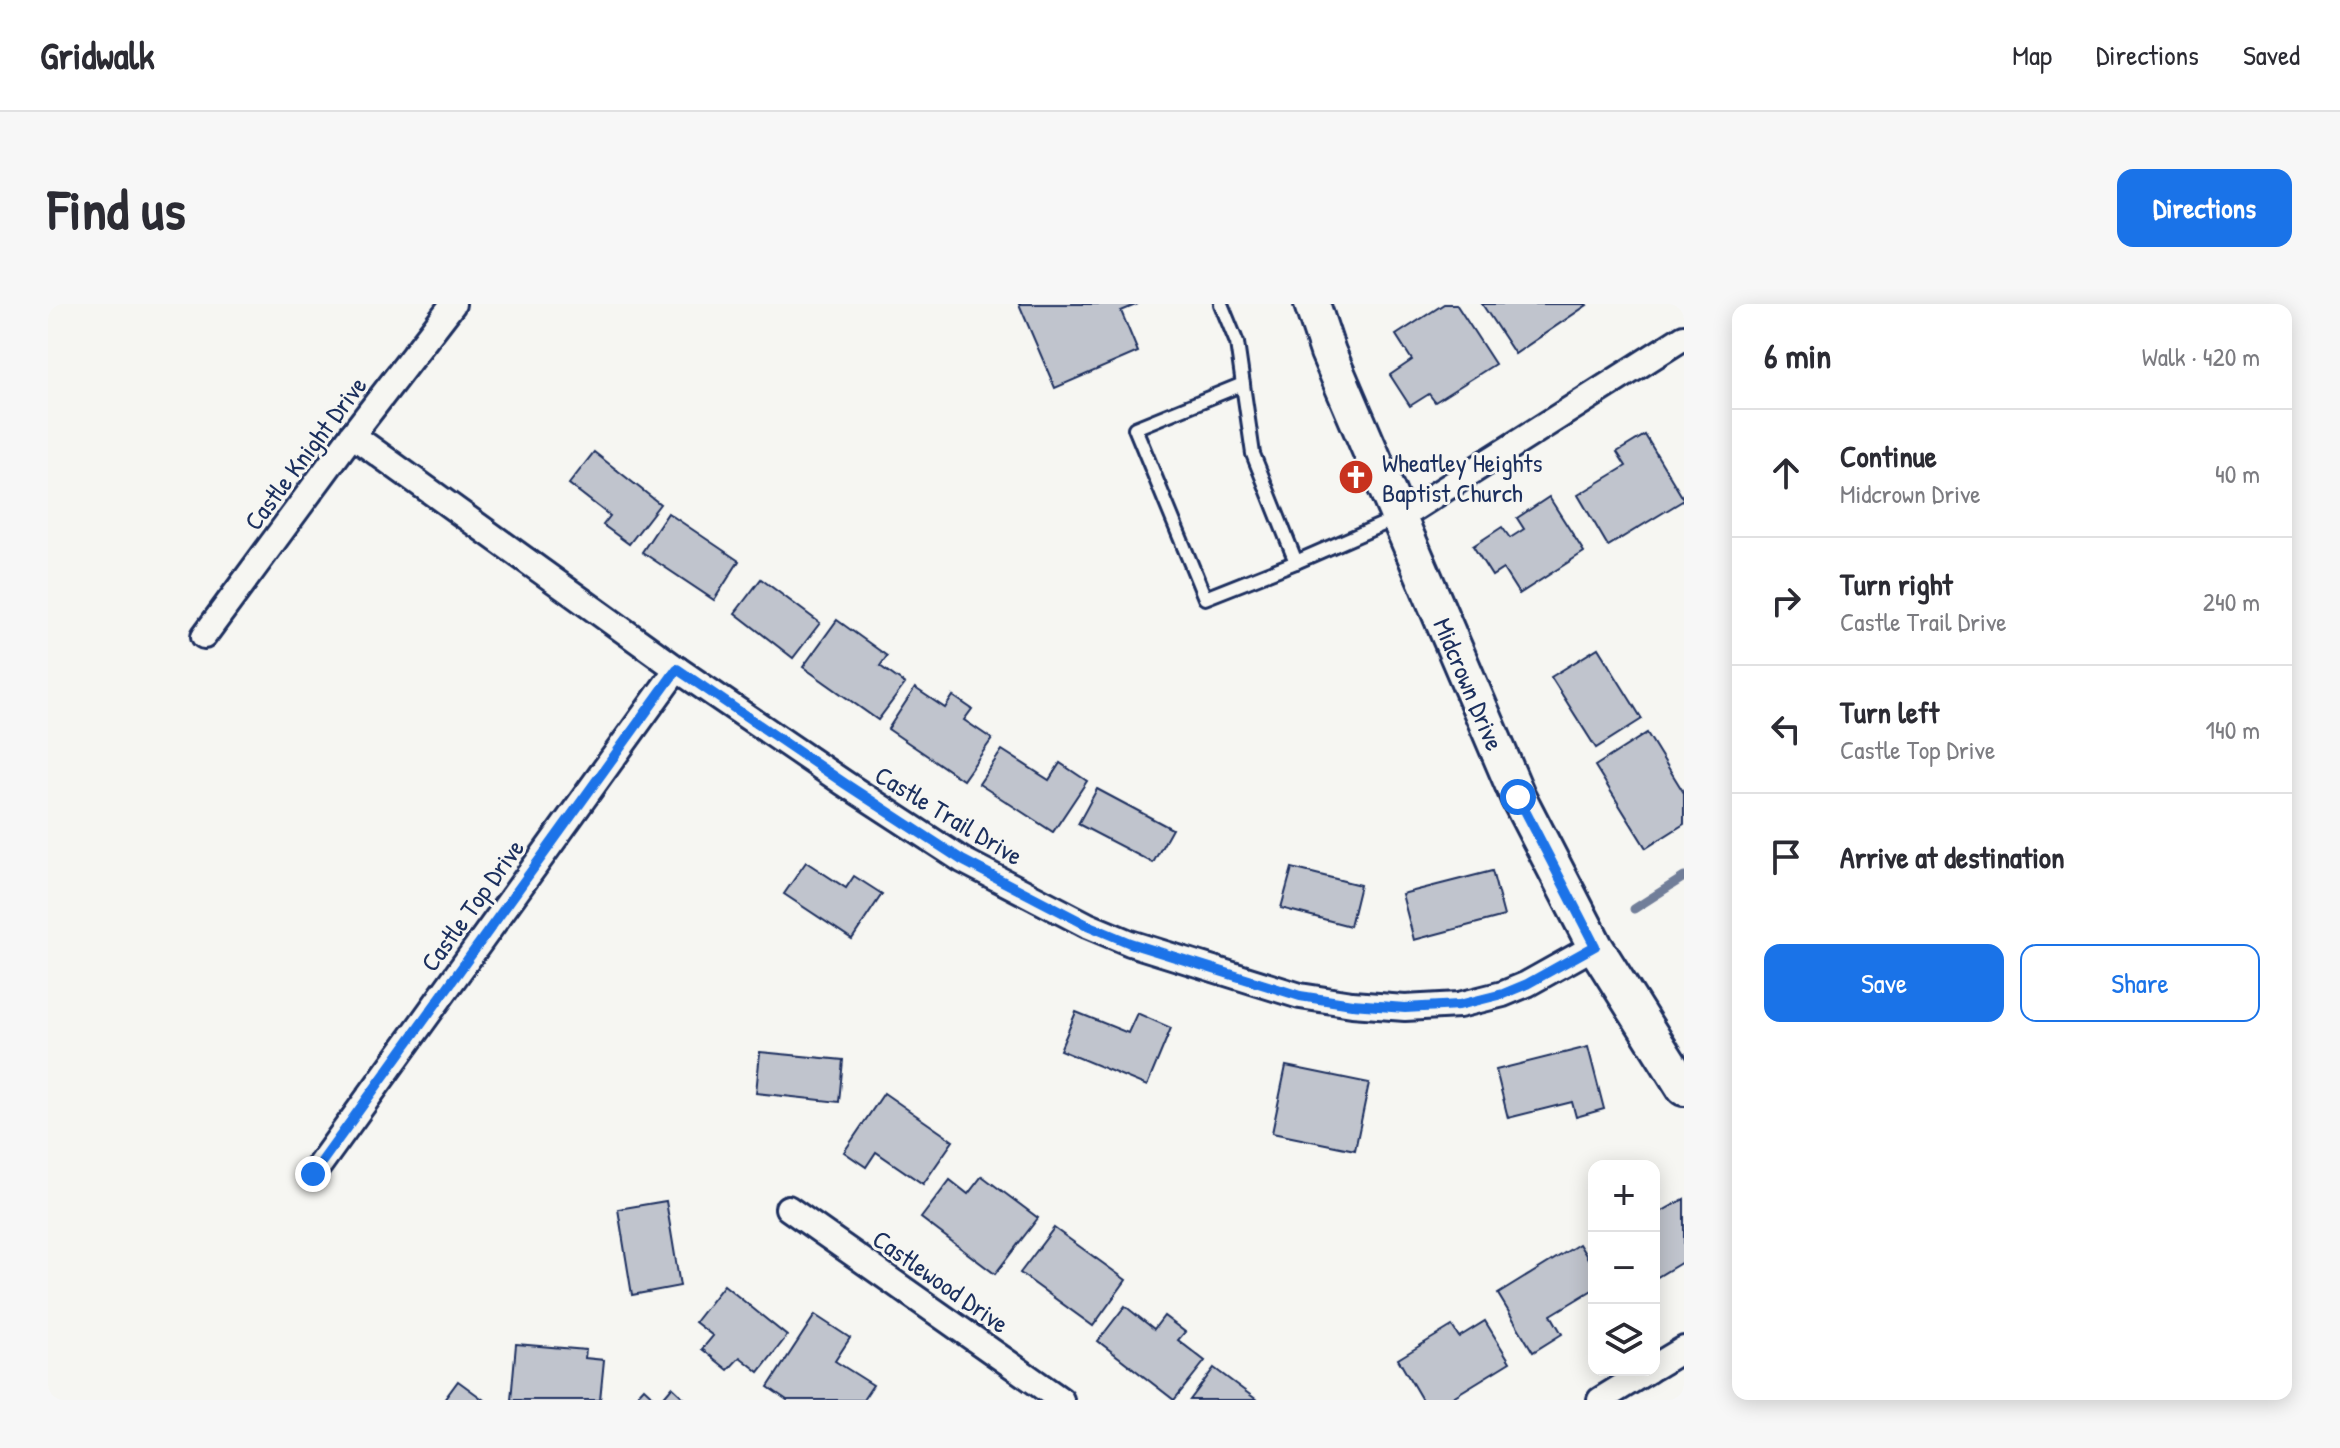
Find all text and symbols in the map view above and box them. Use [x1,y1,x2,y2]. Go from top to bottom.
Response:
text: Gridwalk [40,29,155,81]
text: Map [2012,36,2052,74]
text: Directions [2096,36,2199,74]
text: Saved [2243,36,2300,74]
button: Directions [2117,169,2292,247]
text: Find us [48,171,186,246]
text: 6 min [1764,333,1832,379]
text: Walk · 420 m [2142,339,2260,374]
street label: Castle Knight Drive [236,369,374,537]
text: Continue [1840,436,1937,476]
place label: Wheatley Heights Baptist Church [1382,445,1542,510]
icon: ahead [1764,451,1808,495]
text: 40 m [2215,456,2260,491]
church icon: Wheatley Heights Baptist Church [1337,458,1375,496]
text: Midcrown Drive [1840,476,1981,511]
text: Turn right [1840,564,1953,604]
icon: right [1764,579,1808,623]
text: 240 m [2203,584,2260,619]
text: Castle Trail Drive [1840,604,2007,639]
street label: Midcrown Drive [1425,612,1513,756]
text: Turn left [1840,692,1939,732]
icon: left [1764,707,1808,751]
text: 140 m [2206,712,2260,747]
text: Castle Top Drive [1840,732,1995,767]
street label: Castle Trail Drive [869,757,1029,873]
route start [1500,779,1536,815]
street label: Castle Top Drive [412,832,532,978]
icon: arrive [1764,835,1808,879]
text: Arrive at destination [1840,837,2065,877]
button: Save [1764,944,2004,1022]
button: Share [2020,944,2260,1022]
route end [295,1156,331,1192]
map controls [1588,1160,1660,1376]
button: + [1588,1160,1660,1232]
street label: Castlewood Drive [866,1221,1016,1341]
button: − [1588,1232,1660,1304]
button: layers [1588,1304,1660,1376]

